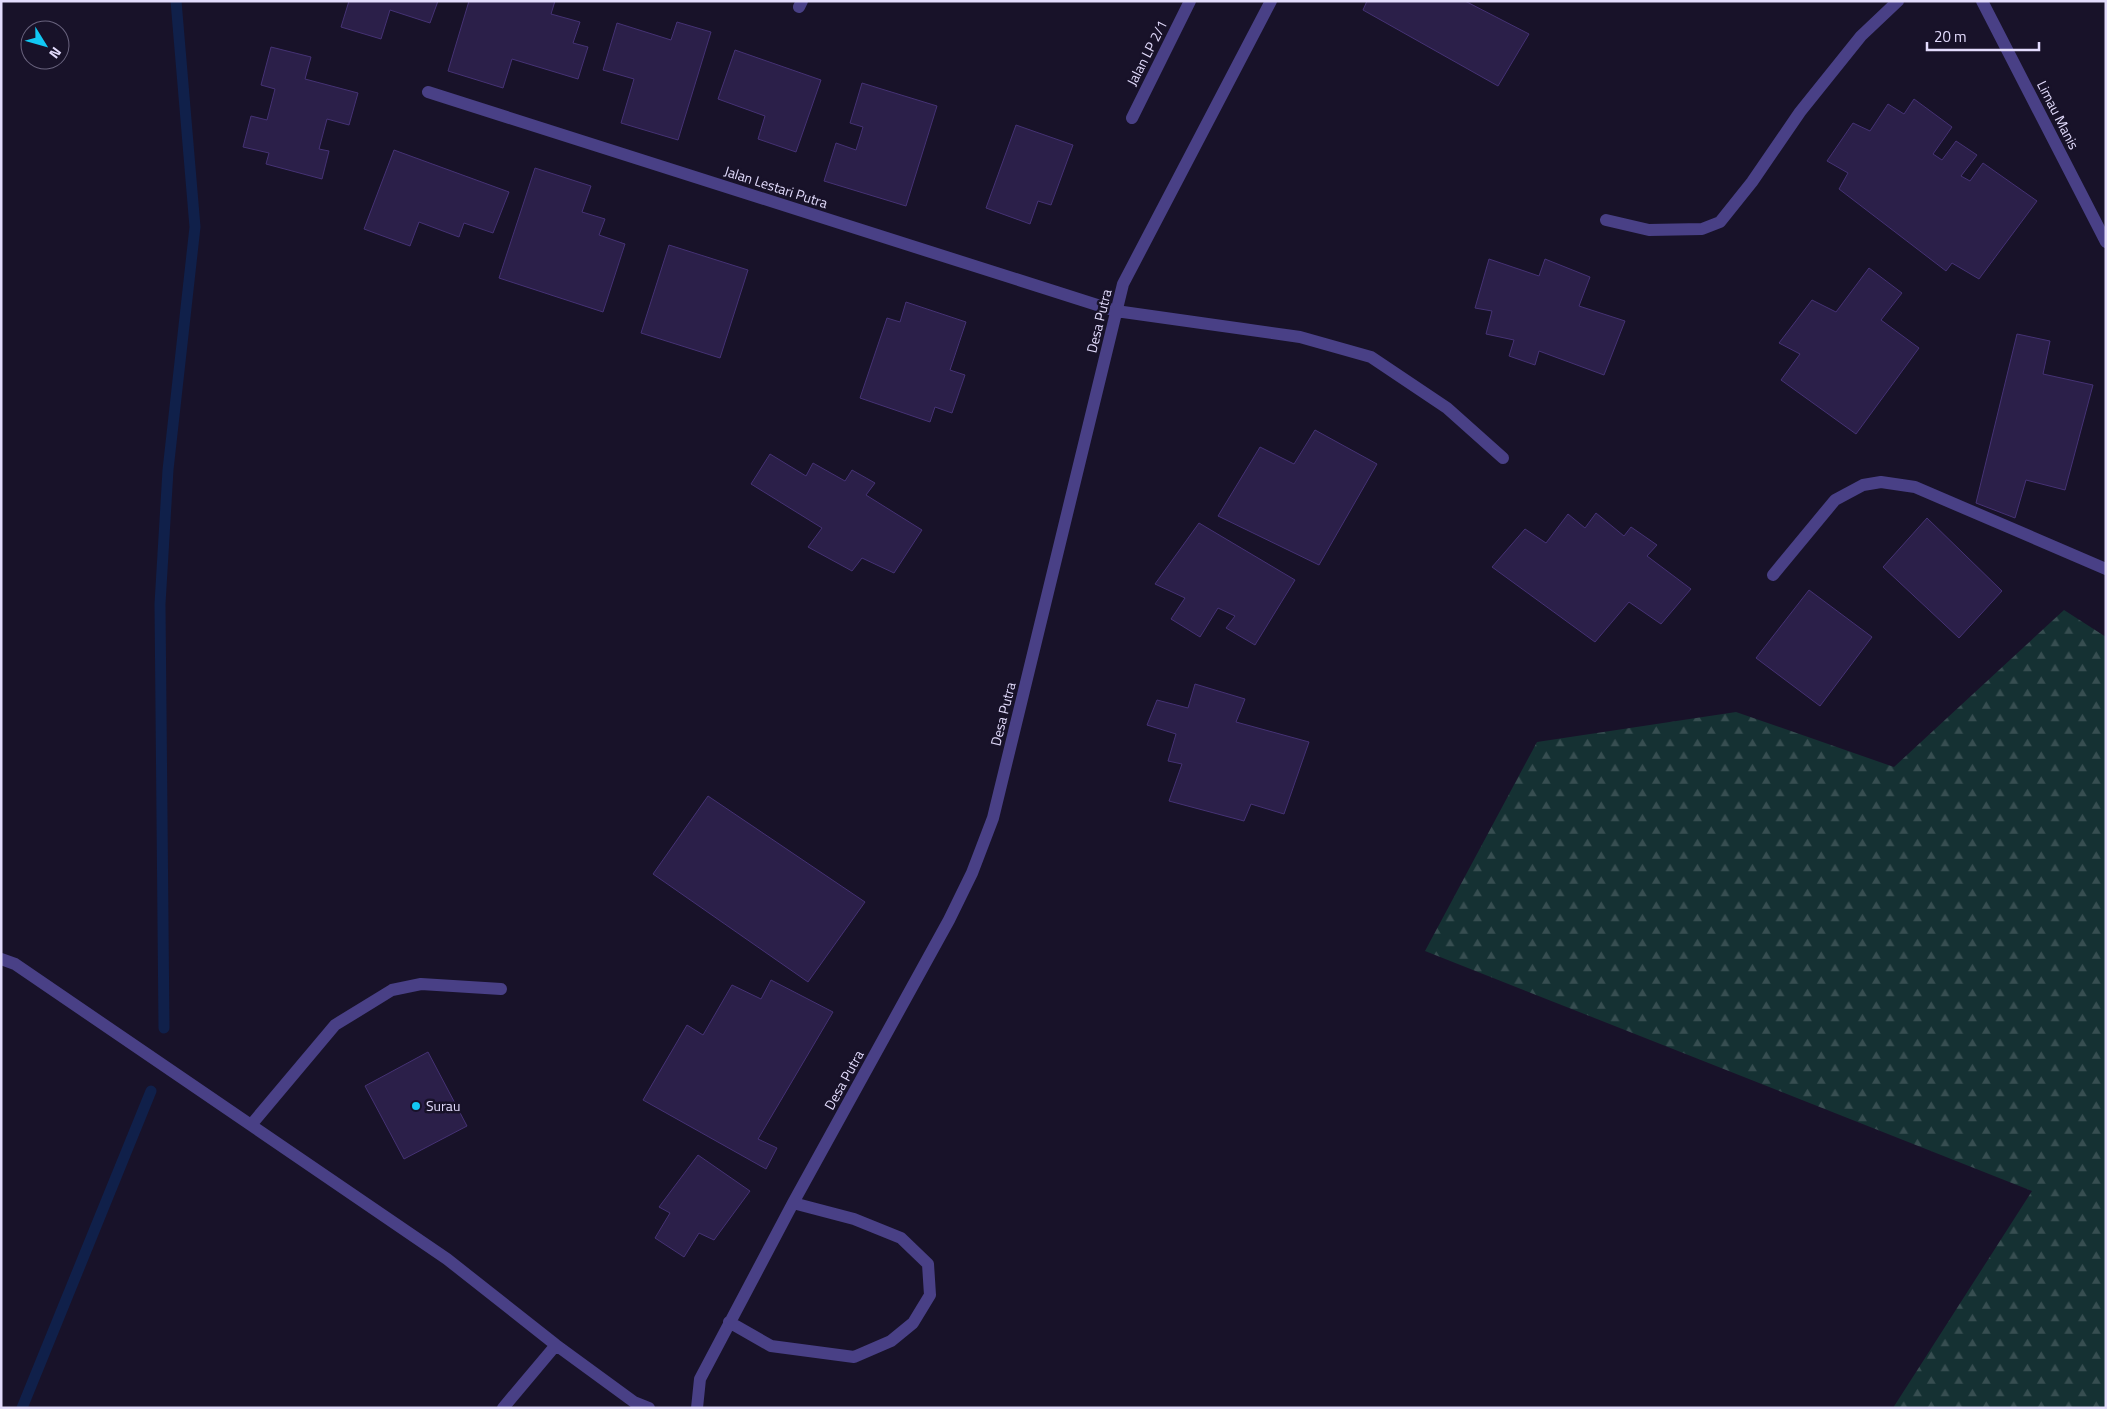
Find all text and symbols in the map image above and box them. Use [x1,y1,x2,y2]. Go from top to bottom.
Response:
street label: Jalan LP 2/1 [1121,16,1172,89]
north arrow [20,20,70,70]
scale bar [1927,20,2040,52]
text: 20 m [1934,25,1967,48]
text: N [44,43,67,63]
street label: Limau Manis [2032,77,2085,153]
street label: Jalan Lestari Putra [722,160,831,213]
street label: Desa Putra [1080,287,1117,355]
street label: Desa Putra [984,680,1021,748]
street label: Desa Putra [819,1046,869,1113]
place label: Surau [426,1095,460,1116]
marker: Surau [410,1100,422,1112]

